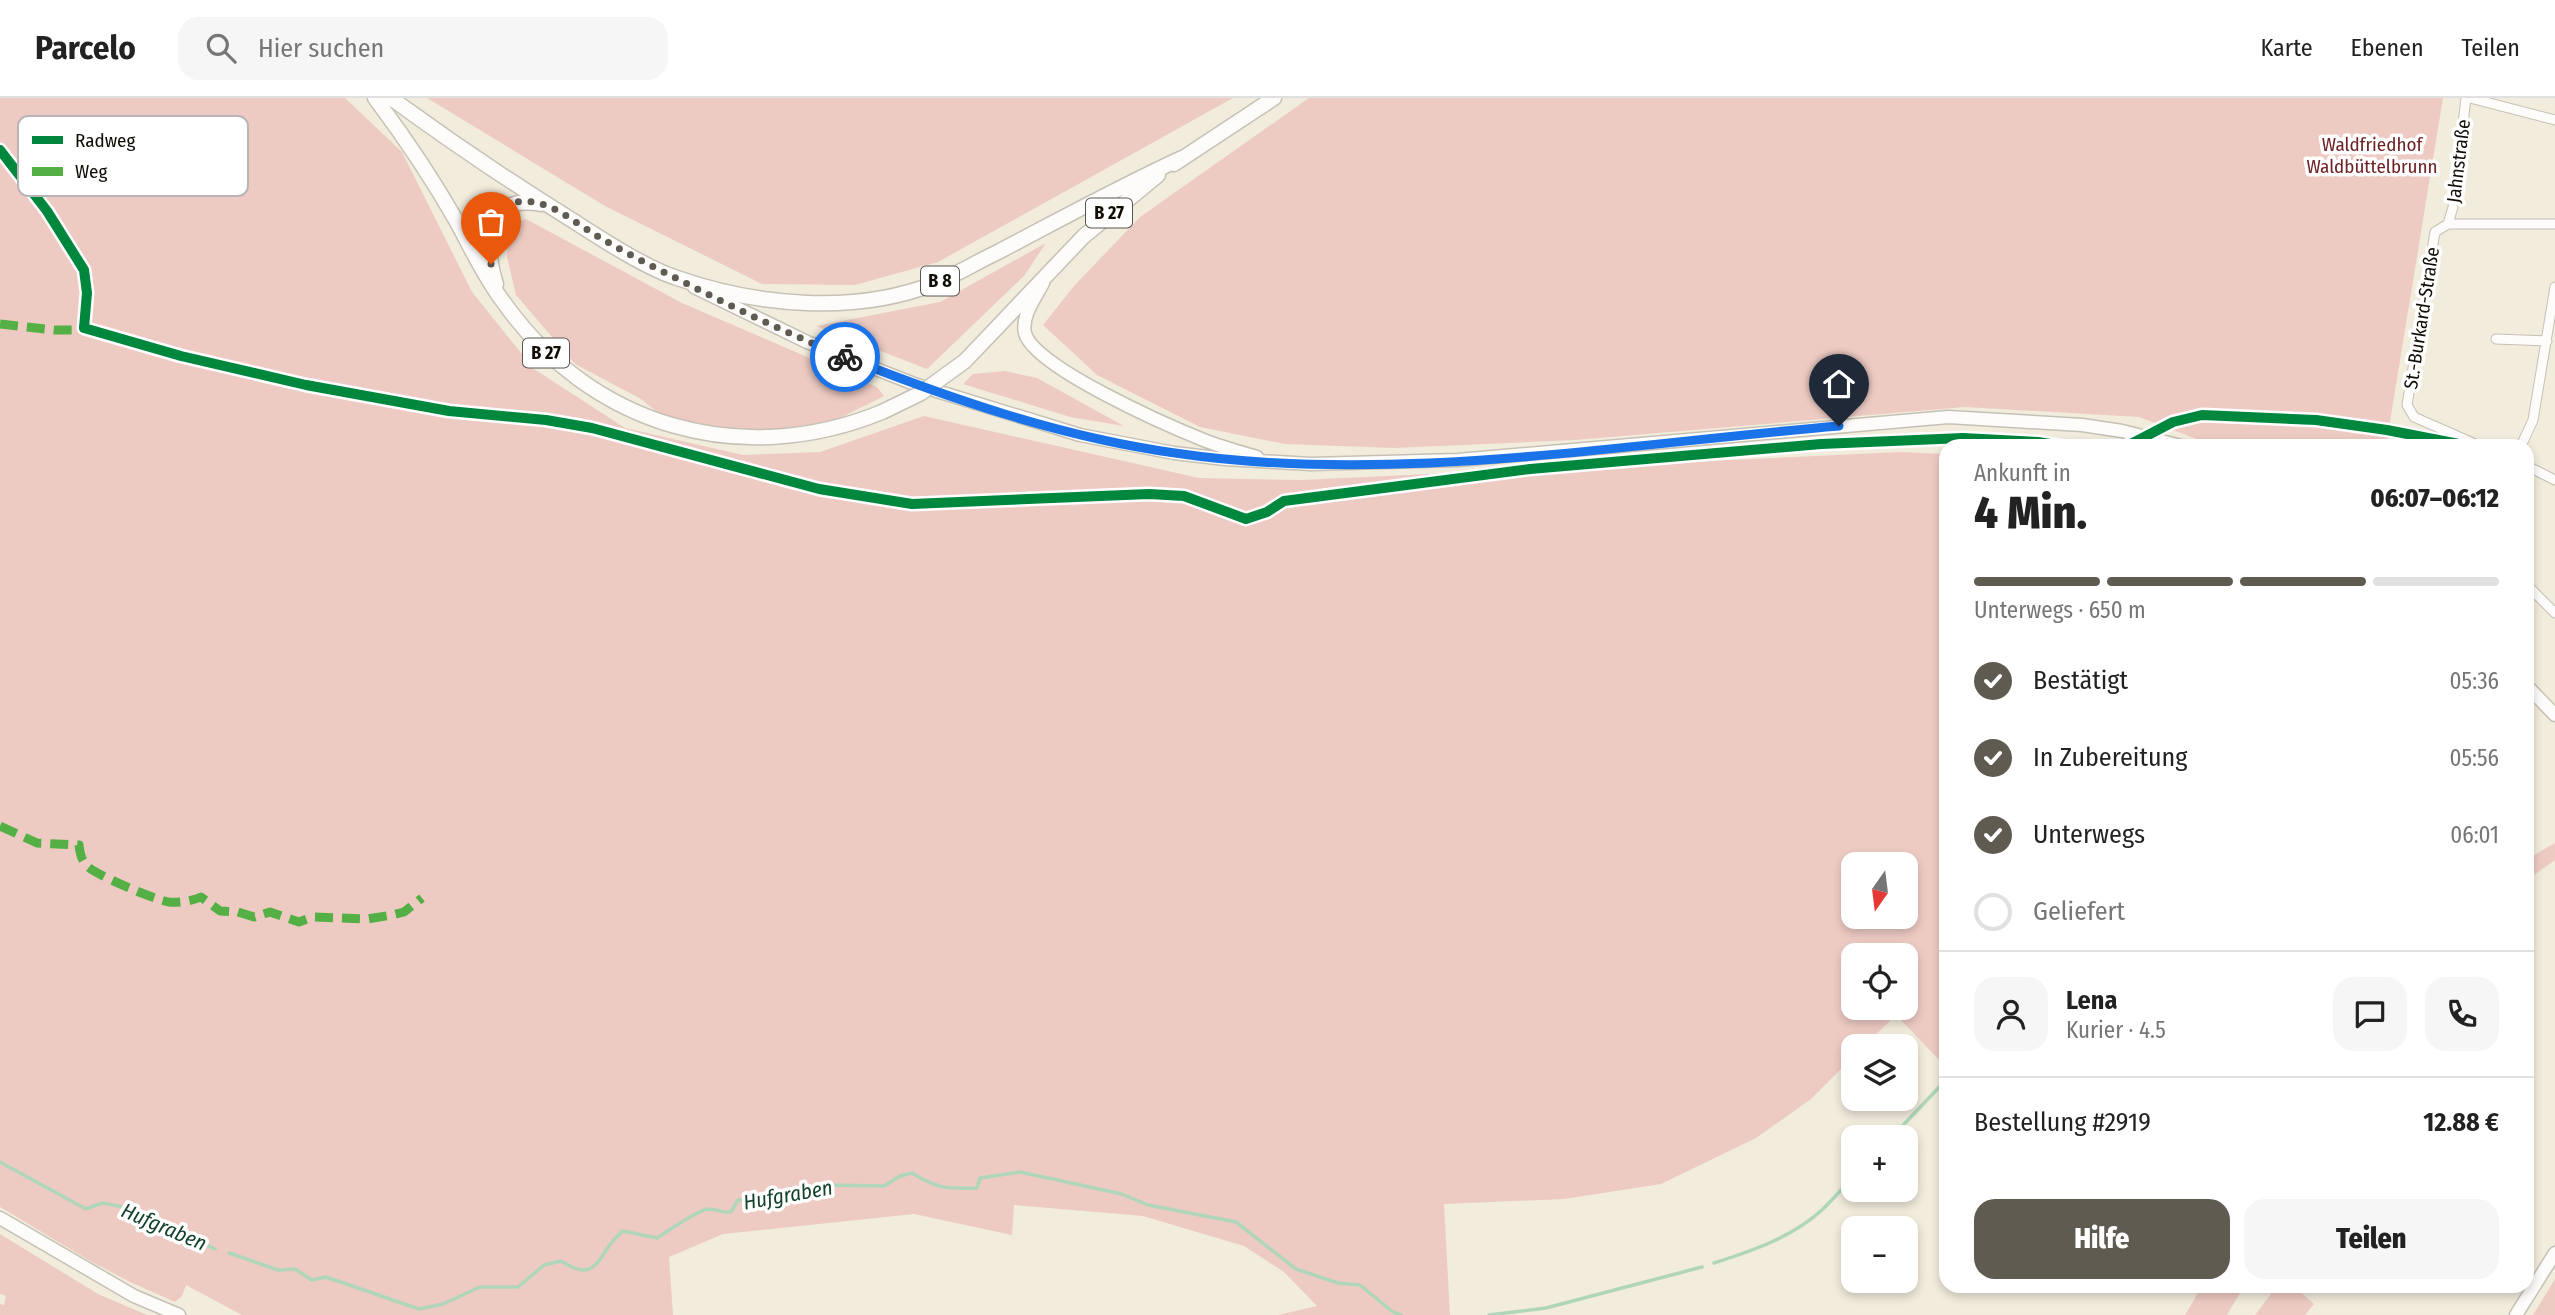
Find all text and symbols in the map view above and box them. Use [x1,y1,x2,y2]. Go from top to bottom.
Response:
search box [178,17,668,80]
text: Parcelo [35,28,136,68]
icon: search [202,29,240,67]
text: Hier suchen [258,33,384,64]
text: Karte [2261,34,2313,62]
text: Ebenen [2351,34,2424,62]
text: Teilen [2462,34,2520,62]
legend [18,116,248,196]
street label: Jahnstraße [2442,118,2475,204]
text: Radweg [75,129,135,152]
park label: Waldfriedhof Waldbüttelbrunn [2306,133,2438,178]
text: Weg [75,160,107,183]
pin [461,192,521,264]
road number: B 27 [1086,198,1132,228]
icon: bag [472,203,510,241]
street label: St.-Burkard-Straße [2399,245,2444,391]
road number: B 8 [921,266,959,296]
courier [810,322,880,392]
icon: bike [826,338,864,376]
road number: B 27 [523,339,569,368]
pin [1809,354,1869,426]
icon: home [1820,365,1858,403]
text: Ankunft in [1974,459,2071,487]
text: 06:07–06:12 [2370,483,2499,514]
text: 4 Min. [1974,485,2087,540]
text: Unterwegs · 650 m [1974,596,2146,624]
icon: check [1974,662,2012,700]
text: Bestätigt [2033,665,2128,696]
text: 05:36 [2450,667,2499,695]
icon: check [1974,739,2012,777]
text: In Zubereitung [2033,742,2187,773]
text: 05:56 [2450,744,2499,772]
icon: check [1974,816,2012,854]
text: Unterwegs [2033,819,2145,850]
text: 06:01 [2450,821,2499,849]
north arrow [1841,852,1918,929]
map controls [1841,852,1918,1293]
text: Geliefert [2033,896,2125,927]
button: locate [1841,943,1918,1020]
button: person [1974,977,2048,1051]
button: chat [2333,977,2407,1051]
button: phone [2425,977,2499,1051]
text: Lena [2066,985,2117,1016]
text: Kurier · 4.5 [2066,1016,2166,1044]
button: layers [1841,1034,1918,1111]
text: Bestellung #2919 [1974,1107,2151,1138]
text: 12.88 € [2423,1107,2499,1138]
button: + [1841,1125,1918,1202]
water label: Hufgraben [741,1174,835,1216]
water label: Hufgraben [117,1197,211,1257]
button: Hilfe [1974,1199,2230,1279]
button: Teilen [2244,1199,2499,1279]
button: − [1841,1216,1918,1293]

